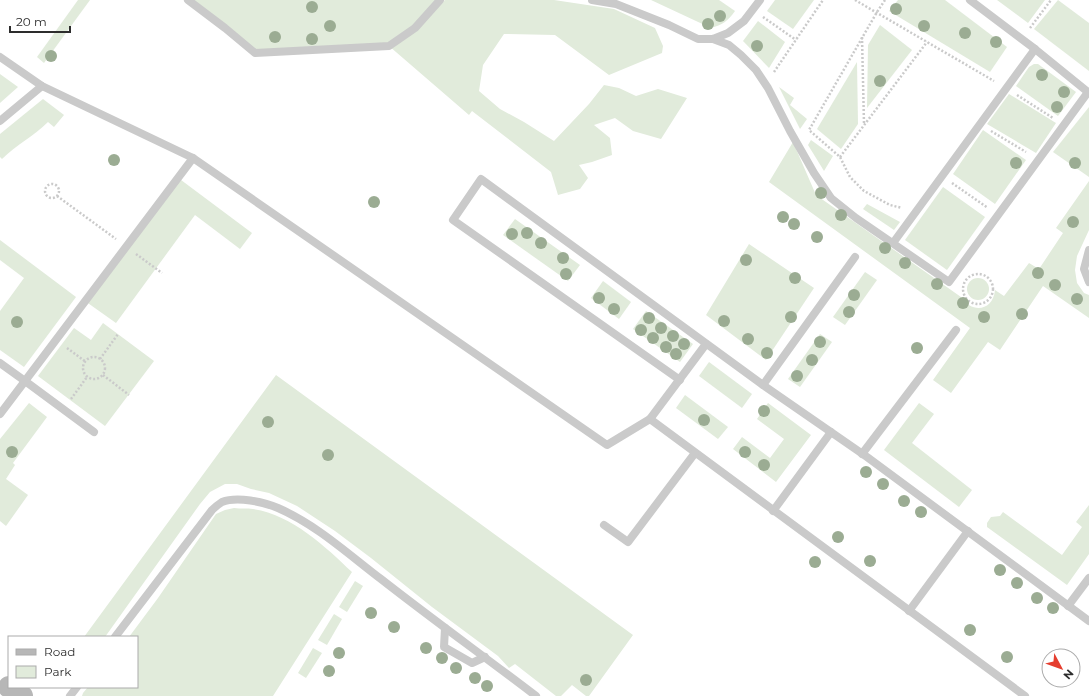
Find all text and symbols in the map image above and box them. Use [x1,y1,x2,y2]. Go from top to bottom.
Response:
scale bar [10,8,70,34]
text: 20 m [16,14,47,29]
legend [8,636,138,688]
text: Road [44,644,75,659]
north arrow [1041,648,1081,688]
text: Park [44,664,72,679]
text: N [1060,667,1077,683]

